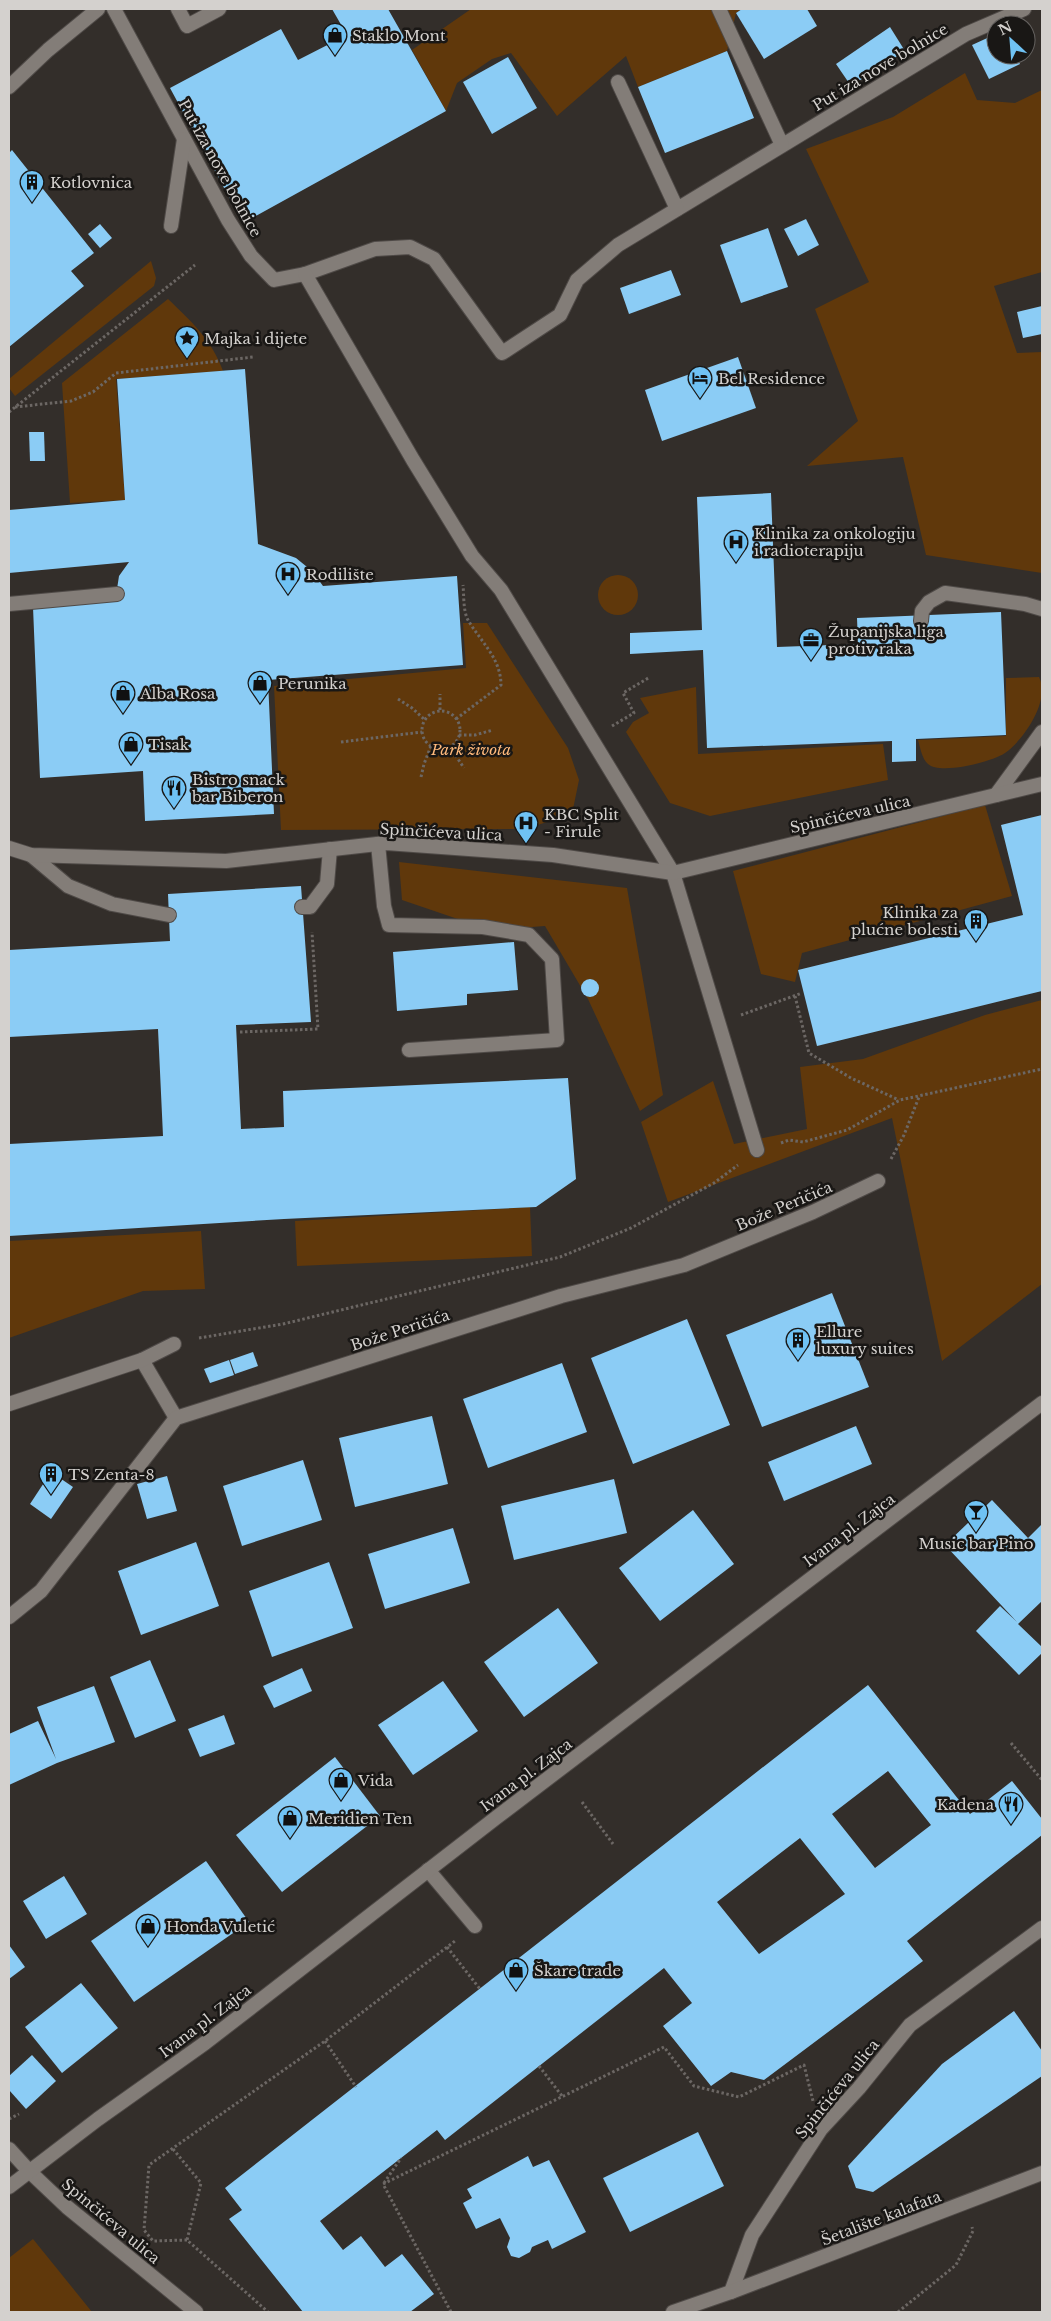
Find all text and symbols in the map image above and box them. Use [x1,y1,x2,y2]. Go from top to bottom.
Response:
north arrow [986,15,1036,65]
text: N [995,17,1015,39]
street label: Put iza nove bolnice [809,19,951,115]
shop icon: Staklo Mont [322,22,348,56]
place label: Staklo Mont [352,26,446,45]
street label: Put iza nove bolnice [174,96,266,240]
building icon: Kotlovnica [19,169,45,203]
place label: Kotlovnica [50,173,133,192]
place icon: Majka i dijete [174,325,200,359]
place label: Majka i dijete [204,329,307,348]
hotel icon: Bel Residence [687,365,713,399]
place label: Bel Residence [718,369,825,388]
place label: Klinika za onkologiju i radioterapiju [754,524,916,560]
hospital icon: Klinika za onkologiju i radioterapiju [723,529,749,563]
hospital icon: Rodilište [275,561,301,595]
place label: Rodilište [306,565,374,584]
place label: Županijska liga protiv raka [828,622,944,658]
office icon: Županijska liga protiv raka [798,627,824,661]
shop icon: Perunika [247,670,273,704]
place label: Perunika [278,674,347,693]
shop icon: Alba Rosa [110,680,136,714]
place label: Alba Rosa [139,684,216,703]
shop icon: Tisak [118,731,144,765]
place label: Tisak [148,735,190,754]
park label: Park života [430,740,511,759]
place label: Bistro snack bar Biberon [191,770,286,806]
restaurant icon: Bistro snack bar Biberon [161,775,187,809]
street label: Spinčićeva ulica [788,791,913,837]
place label: KBC Split - Firule [544,805,619,841]
hospital icon: KBC Split - Firule [513,810,539,844]
street label: Spinčićeva ulica [379,819,503,845]
place label: Klinika za plućne bolesti [851,903,959,939]
building icon: Klinika za plućne bolesti [963,908,989,942]
street label: Bože Peričića [733,1177,836,1235]
street label: Bože Peričića [348,1305,452,1355]
place label: Ellure luxury suites [816,1322,914,1358]
building icon: Ellure luxury suites [785,1327,811,1361]
building icon: TS Zenta-8 [38,1461,64,1495]
place label: TS Zenta-8 [68,1465,155,1484]
street label: Ivana pl. Zajca [799,1489,899,1571]
bar icon: Music bar Pino [963,1499,989,1533]
place label: Music bar Pino [918,1534,1034,1553]
street label: Ivana pl. Zajca [476,1734,576,1816]
shop icon: Vida [328,1767,354,1801]
place label: Vida [357,1771,394,1790]
restaurant icon: Kadena [998,1791,1024,1825]
place label: Kadena [937,1795,995,1814]
shop icon: Meridien Ten [277,1805,303,1839]
place label: Meridien Ten [308,1809,412,1828]
shop icon: Honda Vuletić [135,1913,161,1947]
place label: Honda Vuletić [166,1917,275,1936]
shop icon: Škare trade [503,1957,529,1991]
place label: Škare trade [534,1961,621,1980]
street label: Ivana pl. Zajca [155,1980,255,2062]
street label: Spinčićeva ulica [791,2035,883,2143]
street label: Spinčićeva ulica [58,2174,165,2268]
street label: Šetalište kalafata [818,2186,944,2250]

